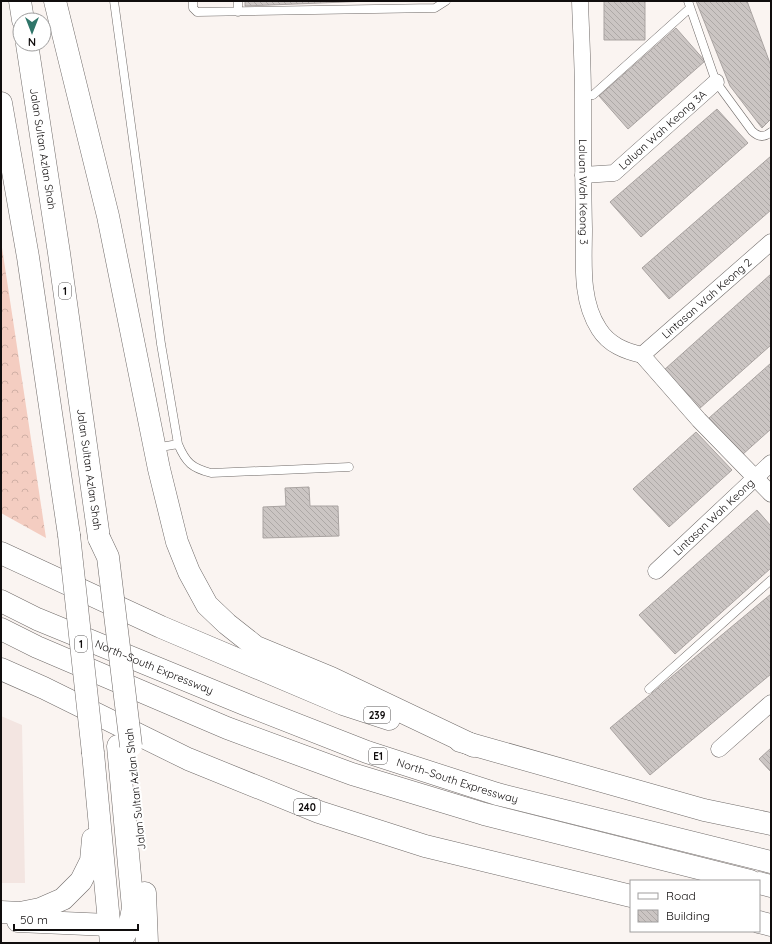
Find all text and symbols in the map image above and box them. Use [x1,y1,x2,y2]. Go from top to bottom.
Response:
north arrow [12,12,52,52]
text: N [28,35,36,49]
street label: Jalan Sultan Azlan Shah [27,87,59,210]
street label: Laluan Wah Keong 3A [616,87,709,173]
street label: Laluan Wah Keong 3 [576,139,591,245]
street label: Lintasan Wah Keong 2 [659,255,755,342]
road number: 1 [59,283,71,299]
street label: Jalan Sultan Azlan Shah [74,408,105,531]
street label: Lintasan Wah Keong [670,476,757,558]
road number: 1 [75,636,87,652]
street label: North–South Expressway [93,637,216,698]
road number: 239 [364,707,390,723]
street label: Jalan Sultan Azlan Shah [122,727,148,851]
road number: E1 [369,748,387,764]
street label: North–South Expressway [395,755,520,806]
road number: 240 [294,799,320,815]
legend [630,880,760,932]
text: Road [666,888,696,903]
scale bar [14,906,138,932]
text: Building [666,908,710,923]
text: 50 m [20,912,48,927]

